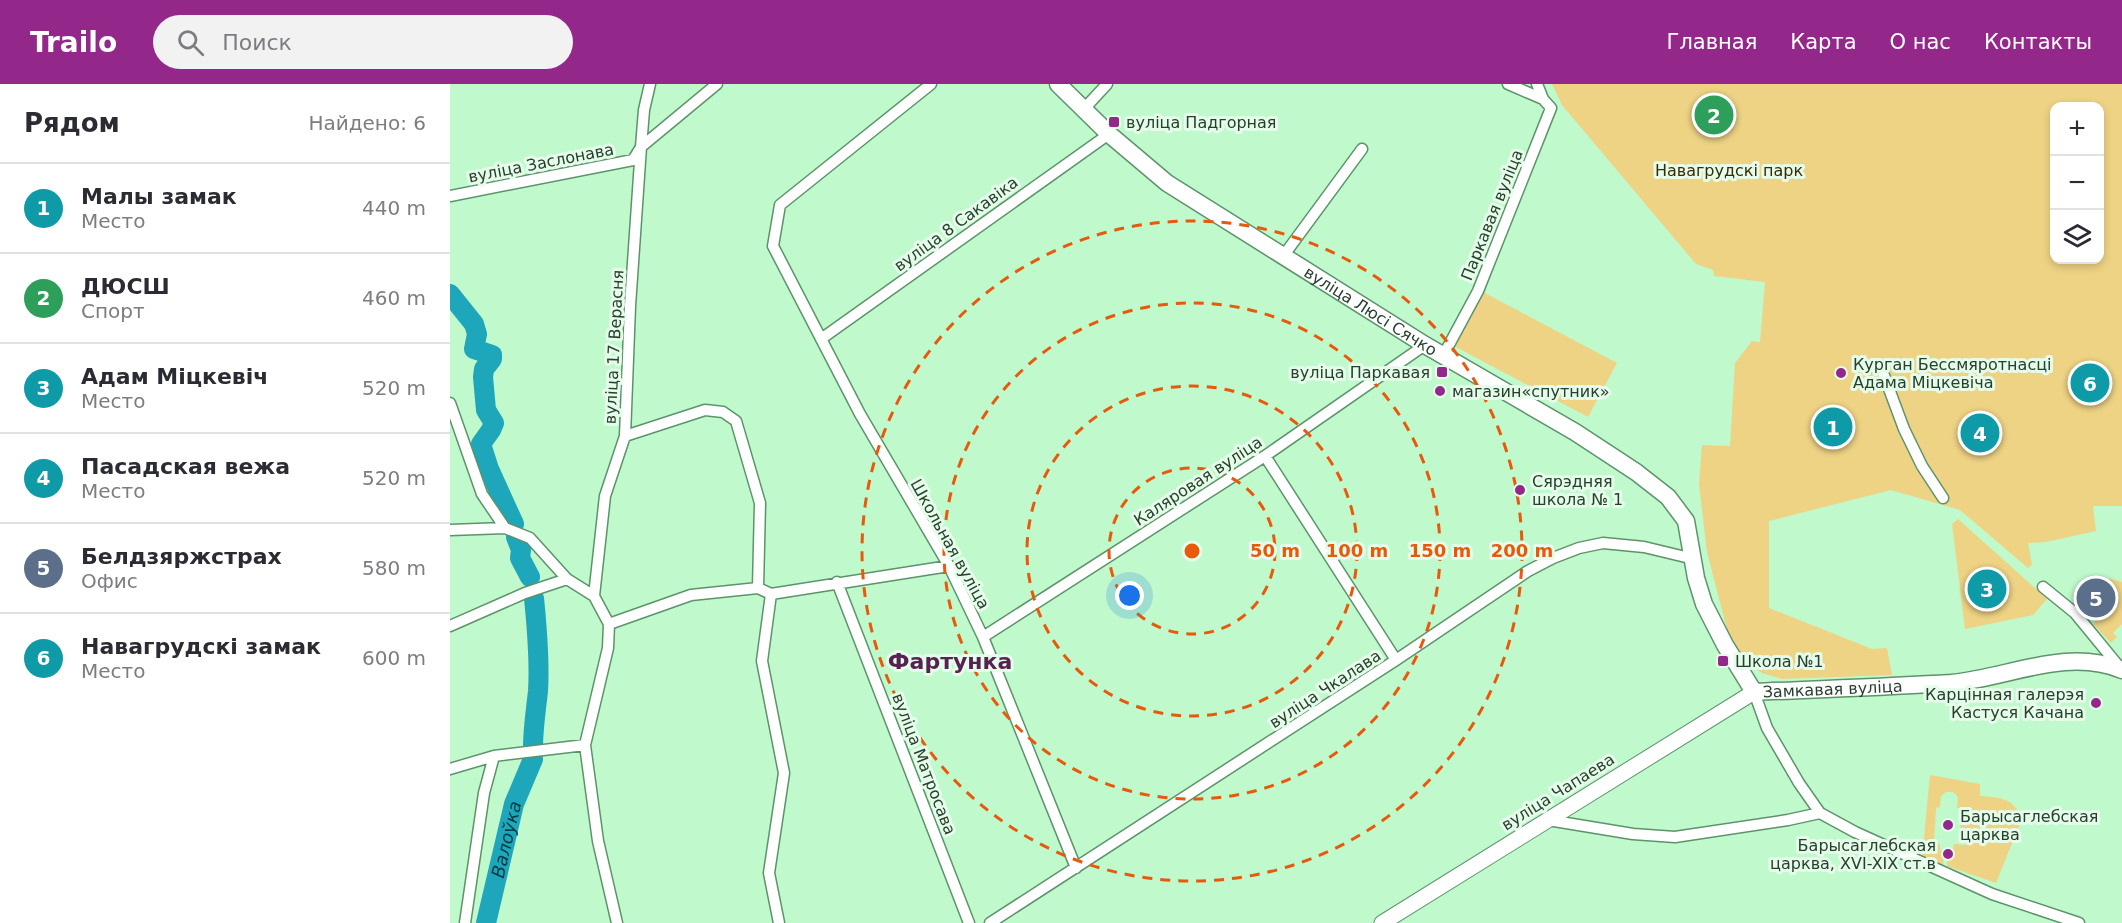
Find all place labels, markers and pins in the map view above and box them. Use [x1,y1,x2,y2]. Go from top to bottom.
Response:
pin: 2 [1694,93,1734,138]
place label: вуліца Падгорная [1126,113,1277,132]
marker: вуліца Падгорная [1107,115,1121,129]
place label: Курган Бессмяротнасці Адама Міцкевіча [1853,355,2052,392]
pin: 6 [2070,360,2110,406]
place label: вуліца Паркавая [1290,363,1430,382]
marker: вуліца Паркавая [1435,365,1449,379]
marker: Курган Бессмяротнасці Адама Міцкевіча [1834,366,1848,380]
place label: магазин«спутник» [1452,382,1610,401]
marker: магазин«спутник» [1433,384,1447,398]
pin: 1 [1814,404,1852,450]
pin: 4 [1960,410,2000,456]
place label: Сярэдняя школа № 1 [1532,472,1623,509]
marker: Сярэдняя школа № 1 [1513,483,1527,497]
centre of rings [1182,541,1202,561]
pin: 3 [1968,566,2006,612]
pin: 5 [2076,576,2116,620]
place label: Школа №1 [1735,652,1824,671]
marker: Школа №1 [1716,654,1730,668]
place label: Карцінная галерэя Кастуся Качана [1925,685,2084,722]
marker: Карцінная галерэя Кастуся Качана [2089,696,2103,710]
place label: Барысаглебская царква [1960,807,2098,844]
marker: Барысаглебская царква [1941,818,1955,832]
place label: Барысаглебская царква, XVI-XIX ст.в [1770,836,1936,873]
marker: Барысаглебская царква, XVI-XIX ст.в [1941,847,1955,861]

